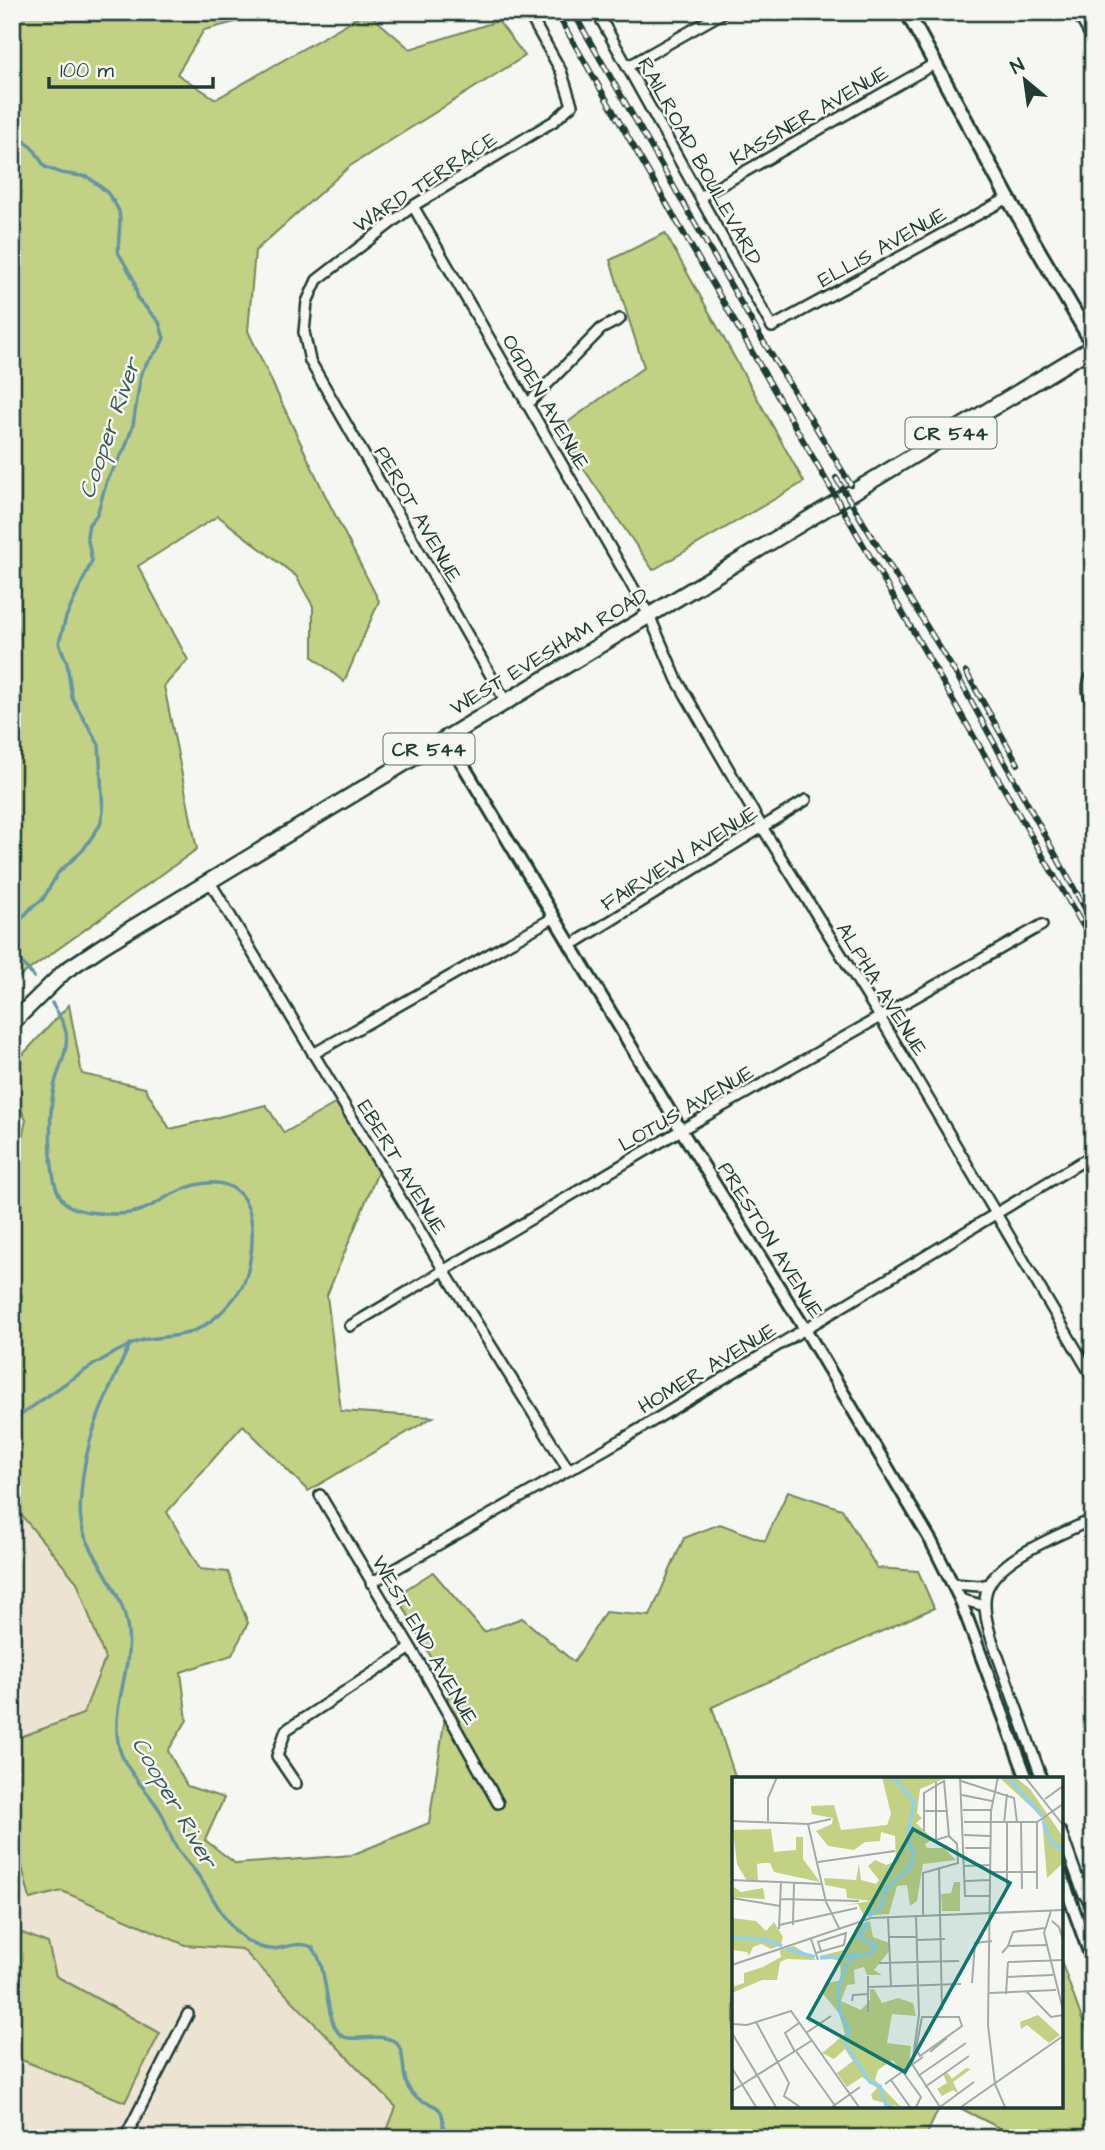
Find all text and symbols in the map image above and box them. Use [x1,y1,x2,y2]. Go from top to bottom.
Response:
scale bar [49,46,214,90]
north arrow [990,46,1060,116]
street label: RAILROAD BOULEVARD [630,52,769,271]
text: N [1006,52,1029,81]
text: 100 m [60,56,115,85]
street label: KASSNER AVENUE [725,58,894,173]
street label: WARD TERRACE [348,125,503,240]
street label: ELLIS AVENUE [813,200,952,295]
street label: OGDEN AVENUE [495,329,597,476]
water label: Cooper River [71,352,150,503]
road number: CR 544 [906,418,996,448]
street label: PEROT AVENUE [367,441,469,588]
street label: WEST EVESHAM ROAD [445,580,654,722]
road number: CR 544 [384,734,474,764]
street label: FAIRVIEW AVENUE [595,798,764,918]
street label: ALPHA AVENUE [829,917,935,1062]
street label: LOTUS AVENUE [613,1058,760,1159]
street label: EBERT AVENUE [350,1094,454,1241]
street label: PRESTON AVENUE [711,1156,831,1325]
street label: HOMER AVENUE [633,1315,782,1421]
street label: WEST END AVENUE [364,1550,485,1731]
water label: Cooper River [124,1731,226,1876]
inset map [732,1777,1063,2108]

